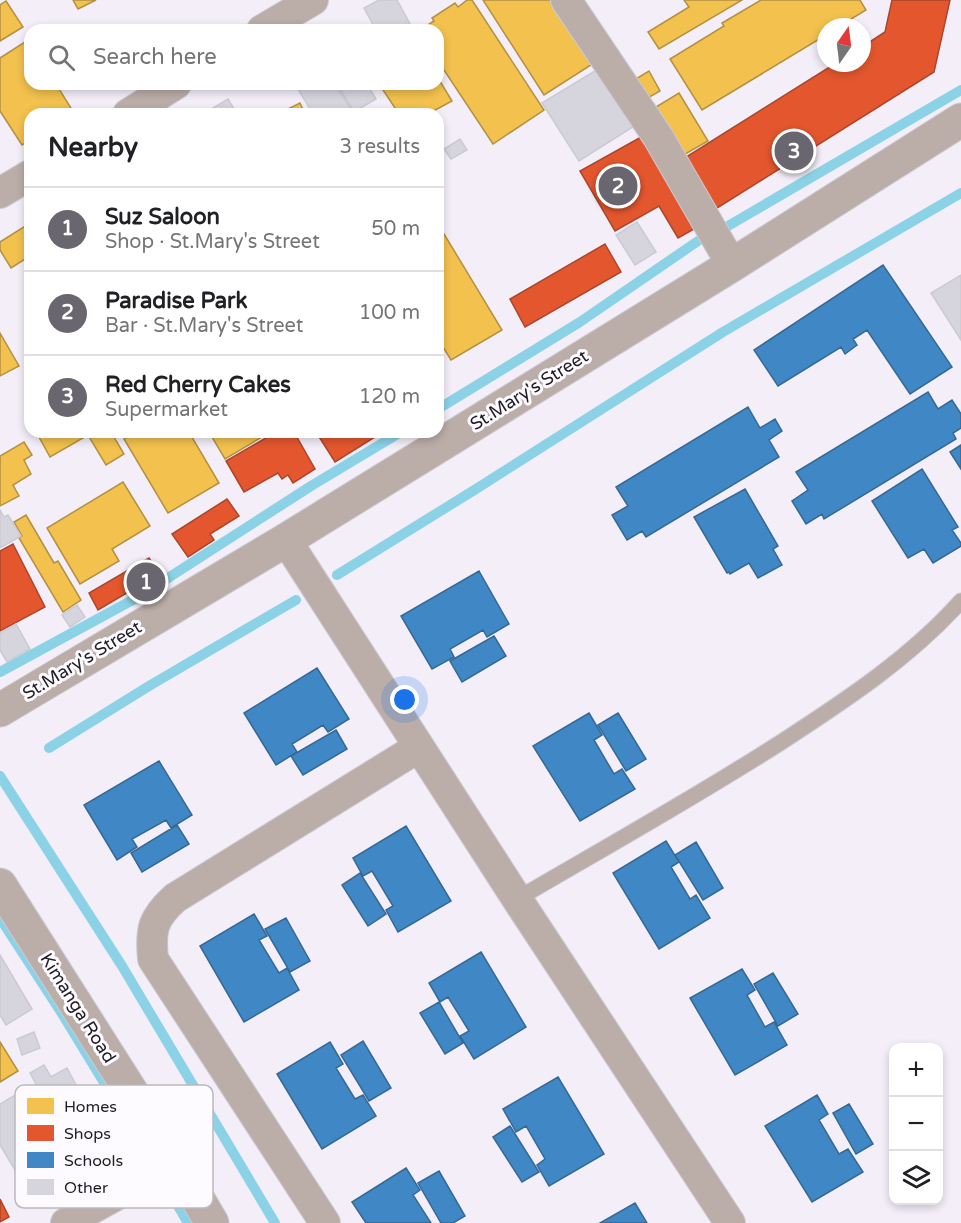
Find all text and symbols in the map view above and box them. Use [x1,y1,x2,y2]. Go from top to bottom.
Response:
north arrow [817,18,871,72]
search box [24,24,444,90]
icon: search [45,41,78,74]
text: Search here [93,44,217,70]
pin: 3 [774,128,814,174]
text: Nearby [48,132,138,163]
text: 3 results [340,135,420,159]
pin: 2 [598,164,638,208]
text: Suz Saloon [105,204,220,230]
text: 1 [61,217,74,241]
text: 50 m [371,217,420,241]
text: Shop · St.Mary's Street [105,230,320,254]
text: Paradise Park [105,288,247,314]
text: 2 [61,301,74,325]
text: 100 m [359,301,420,325]
text: Bar · St.Mary's Street [105,314,303,338]
street label: St.Mary's Street [466,345,592,435]
text: Red Cherry Cakes [105,372,291,398]
text: 3 [61,385,74,409]
text: 120 m [359,385,420,409]
text: Supermarket [105,398,228,422]
pin: 1 [126,560,166,604]
street label: St.Mary's Street [18,616,146,704]
your location [390,685,419,714]
street label: Kimanga Road [35,949,121,1067]
map controls [889,1043,943,1205]
button: + [889,1043,943,1097]
legend [15,1085,213,1208]
text: Homes [64,1097,117,1117]
button: − [889,1097,943,1151]
text: Shops [64,1124,111,1144]
text: Schools [64,1151,123,1171]
button: layers [889,1151,943,1205]
text: Other [64,1178,109,1198]

